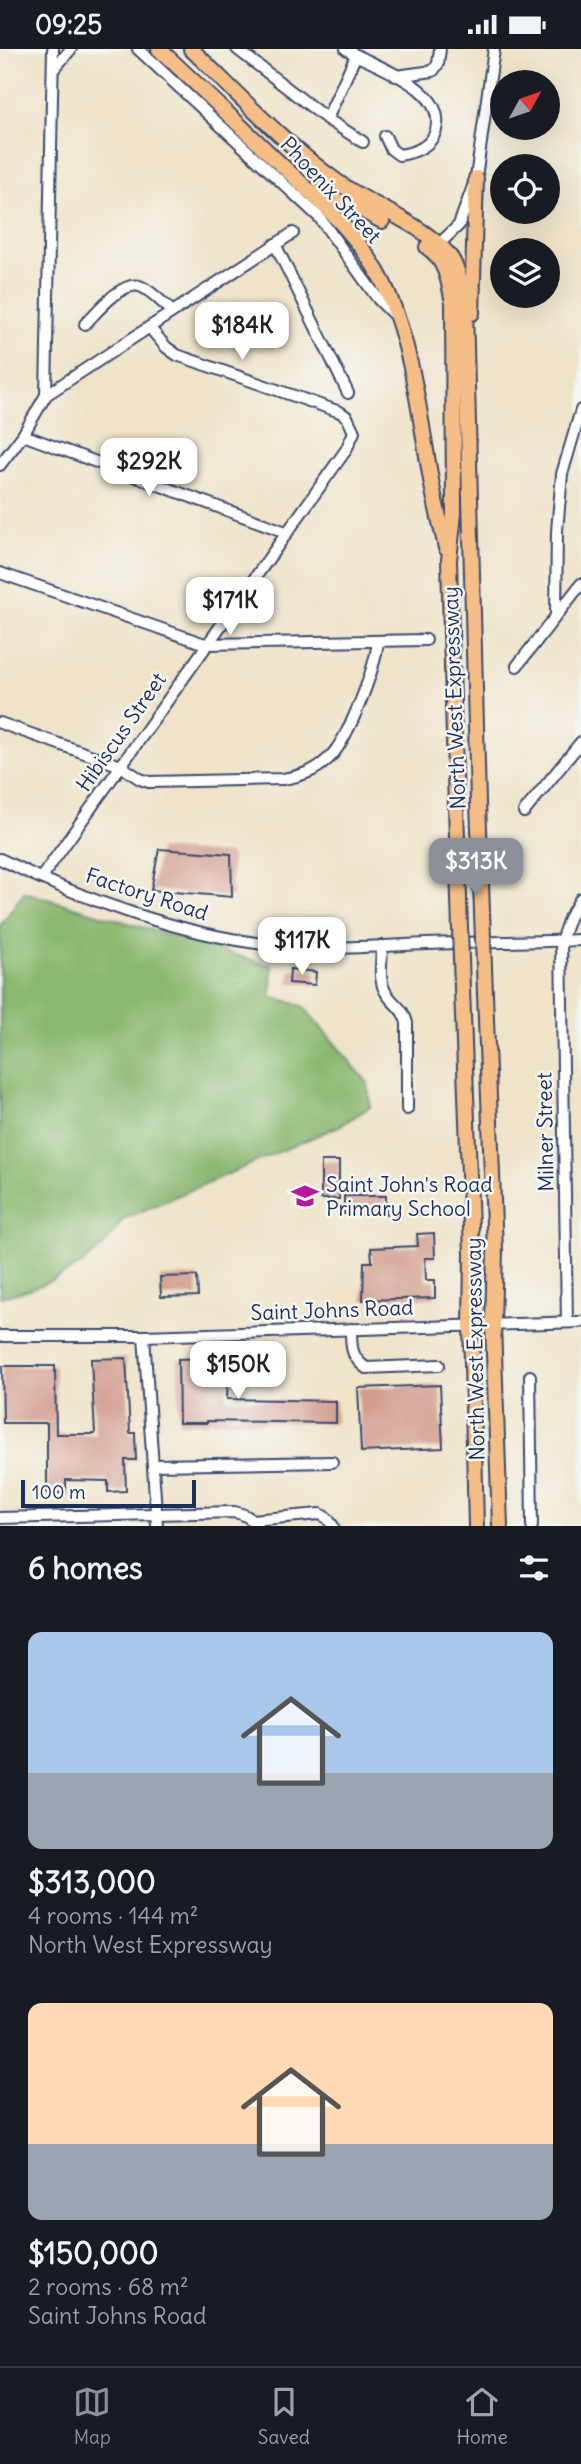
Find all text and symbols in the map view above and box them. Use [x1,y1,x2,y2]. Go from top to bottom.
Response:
text: 09:25 [35,8,102,41]
north arrow [490,70,560,140]
map controls [490,70,560,308]
street label: Phoenix Street [275,131,387,249]
button: locate [490,154,560,224]
button: layers [490,238,560,308]
pin: $184K [193,303,291,362]
text: $184K [211,310,273,339]
pin: $292K [100,439,198,498]
text: $292K [116,446,182,475]
pin: $171K [181,577,279,637]
text: $171K [202,585,258,614]
street label: North West Expressway [437,586,471,810]
street label: Hibiscus Street [70,667,172,797]
pin: $313K [427,839,525,898]
text: $313K [445,846,507,875]
street label: Factory Road [82,862,212,926]
pin: $117K [253,918,351,977]
text: $117K [274,925,330,954]
street label: Milner Street [530,1072,560,1192]
place label: Saint John's Road Primary School [326,1171,493,1222]
school or university icon: Saint John's Road Primary School [290,1181,320,1211]
street label: North West Expressway [460,1237,490,1461]
street label: Saint Johns Road [250,1294,414,1326]
pin: $150K [189,1341,287,1401]
text: $150K [206,1349,270,1378]
scale bar [21,1477,196,1509]
text: 100 m [32,1480,86,1504]
text: 6 homes [28,1549,143,1587]
icon: filters [515,1549,553,1587]
icon: home [228,1678,354,1804]
text: $313,000 [28,1863,156,1901]
text: 4 rooms · 144 m² [28,1901,198,1930]
text: North West Expressway [28,1930,273,1959]
icon: home [228,2049,354,2175]
text: $150,000 [28,2234,159,2272]
text: 2 rooms · 68 m² [28,2272,189,2301]
text: Saint Johns Road [28,2301,206,2330]
tab: Map [73,2383,111,2449]
tab: Saved [258,2383,310,2449]
tab: Home [456,2383,508,2449]

